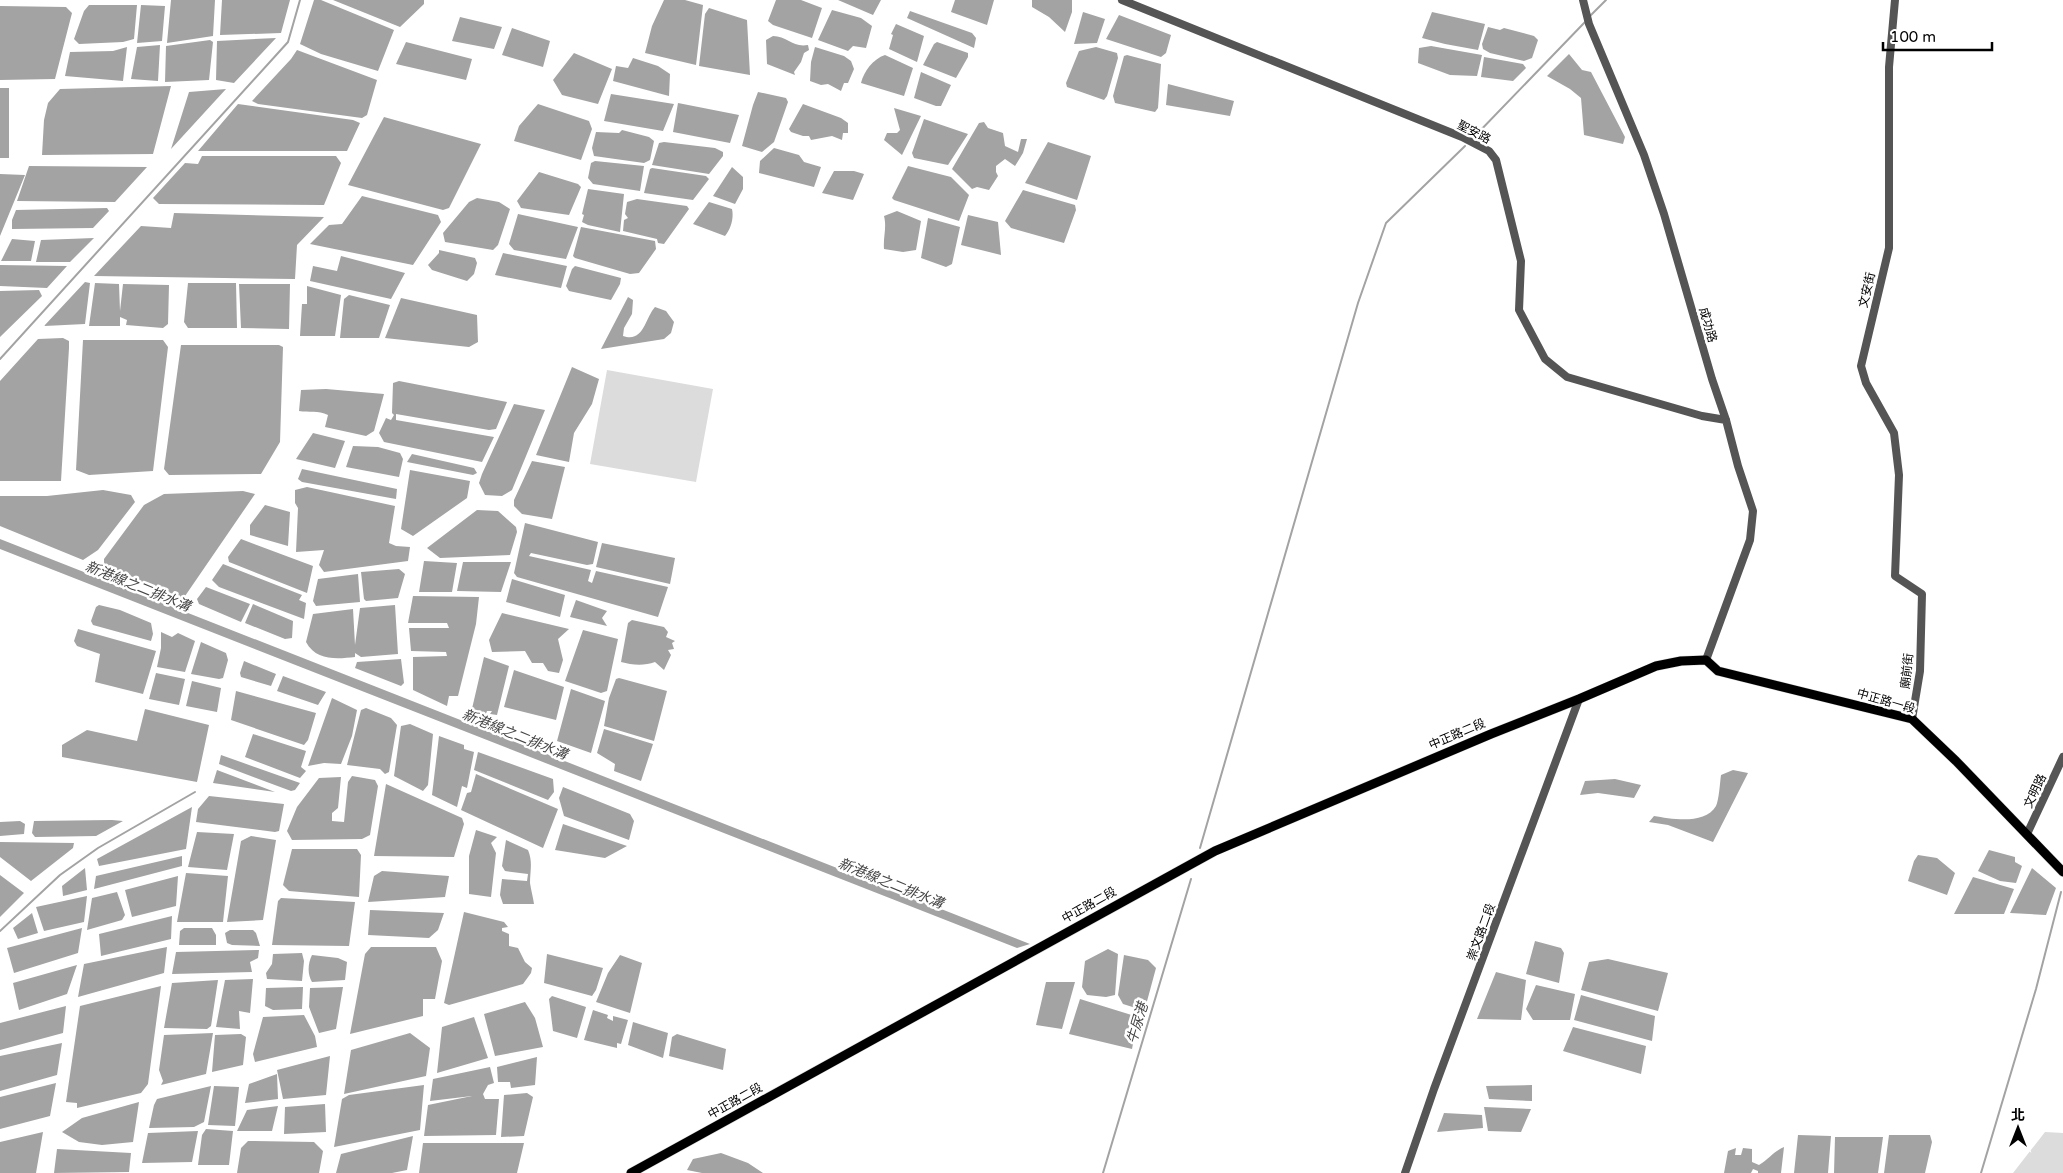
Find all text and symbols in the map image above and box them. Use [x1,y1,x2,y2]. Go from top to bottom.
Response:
scale bar [1883,20,1992,52]
text: 100 m [1890,28,1936,46]
street label: 聖安路 [1455,118,1493,146]
street label: 文安街 [1856,271,1878,309]
street label: 成功路 [1696,306,1720,344]
water label: 新港線之二排水溝 [83,558,195,616]
street label: 廟前街 [1898,652,1916,690]
street label: 中正路一段 [1855,686,1917,716]
water label: 新港線之二排水溝 [460,706,572,764]
street label: 中正路二段 [1427,716,1487,752]
street label: 文明路 [2021,772,2049,810]
water label: 新港線之二排水溝 [836,855,948,913]
street label: 中正路二段 [1059,884,1119,926]
street label: 崇文路二段 [1464,901,1498,963]
water label: 牛尿港 [1123,999,1152,1046]
street label: 中正路二段 [705,1080,765,1122]
north arrow [1993,1103,2043,1153]
text: 北 [2011,1107,2025,1124]

